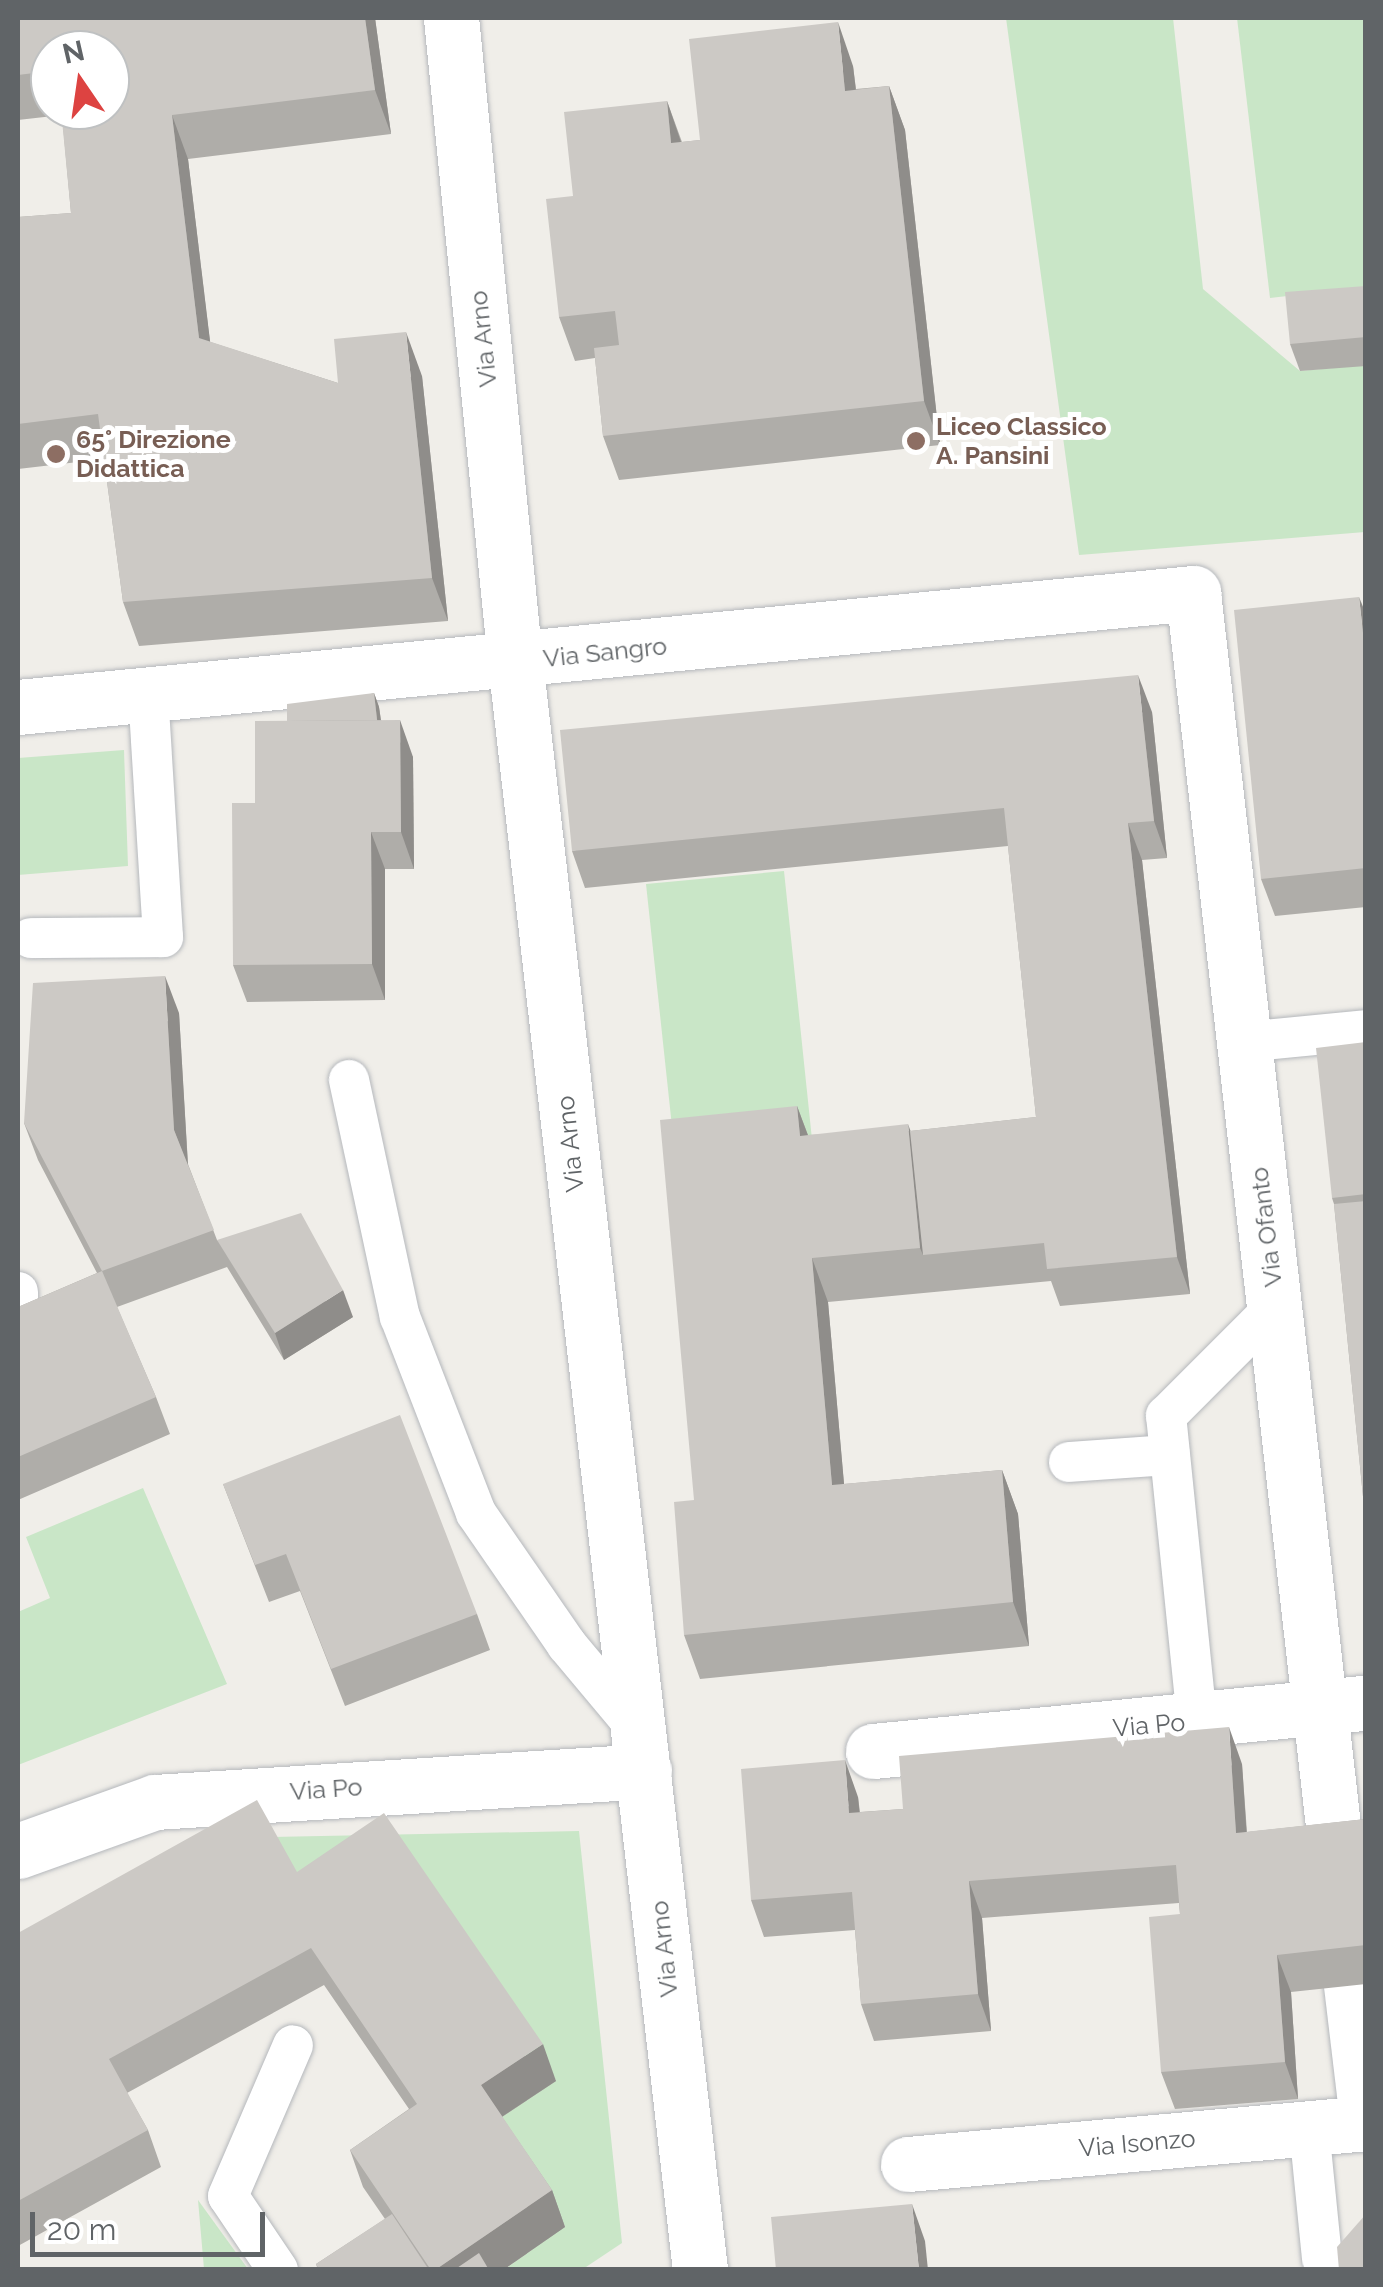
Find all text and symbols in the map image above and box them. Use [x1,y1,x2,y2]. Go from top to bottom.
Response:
north arrow [30,30,130,130]
text: N [59,34,88,71]
street label: Via Arno [463,289,503,389]
place label: Liceo Classico A. Pansini [936,412,1107,471]
place label: 65° Direzione Didattica [76,425,231,484]
marker: Liceo Classico A. Pansini [905,430,927,452]
marker: 65° Direzione Didattica [45,443,67,465]
street label: Via Sangro [542,631,668,673]
street label: Via Arno [550,1094,590,1194]
street label: Via Ofanto [1244,1165,1288,1289]
street label: Via Po [1112,1707,1186,1743]
street label: Via Po [289,1772,363,1806]
street label: Via Arno [644,1899,684,1999]
street label: Via Isonzo [1077,2123,1197,2163]
scale bar [35,2192,270,2254]
text: 20 m [47,2212,116,2247]

